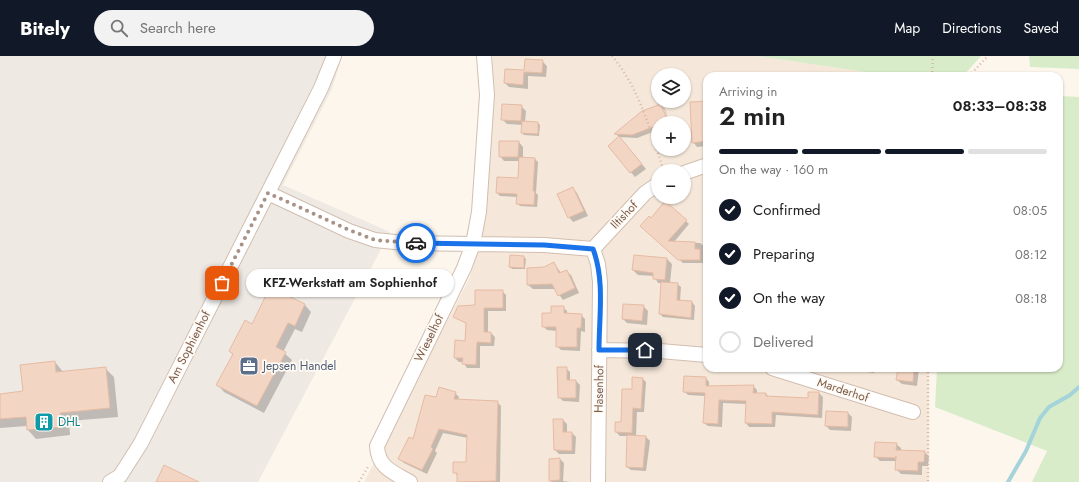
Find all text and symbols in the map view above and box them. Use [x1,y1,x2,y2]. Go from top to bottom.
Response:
search box [94,10,374,46]
text: Bitely [20,15,70,42]
icon: search [108,17,130,39]
text: Search here [140,17,216,39]
text: Map [894,18,920,38]
text: Directions [942,18,1002,38]
text: Saved [1024,18,1059,38]
map controls [651,68,691,204]
button: layers [651,68,691,108]
text: Arriving in [719,82,777,101]
text: 08:33–08:38 [953,95,1047,117]
text: 2 min [719,97,786,135]
button: + [651,116,691,156]
text: On the way · 160 m [719,160,828,179]
button: − [651,164,691,204]
street label: Iltishof [606,197,642,233]
icon: check [719,199,741,221]
text: Confirmed [753,199,821,221]
text: 08:05 [1013,201,1047,220]
courier [396,223,436,263]
icon: car [405,232,427,254]
icon: check [719,243,741,265]
text: Preparing [753,243,815,265]
text: 08:12 [1015,245,1047,264]
pin [205,266,239,300]
callout: KFZ-Werkstatt am Sophienhof [246,269,454,297]
icon: bag [211,272,233,294]
text: KFZ-Werkstatt am Sophienhof [263,273,437,292]
icon: check [719,287,741,309]
text: On the way [753,287,825,309]
text: 08:18 [1015,289,1047,308]
street label: Am Sophienhof [163,307,215,386]
street label: Wieselhof [410,311,449,365]
text: Delivered [753,331,814,353]
pin [628,333,662,367]
icon: home [634,339,656,361]
office icon: Jepsen Handel [238,355,260,377]
place label: Jepsen Handel [261,357,336,375]
street label: Hasenhof [590,364,608,413]
street label: Marderhof [815,373,872,407]
building icon: DHL [33,411,55,433]
place label: DHL [58,413,81,431]

